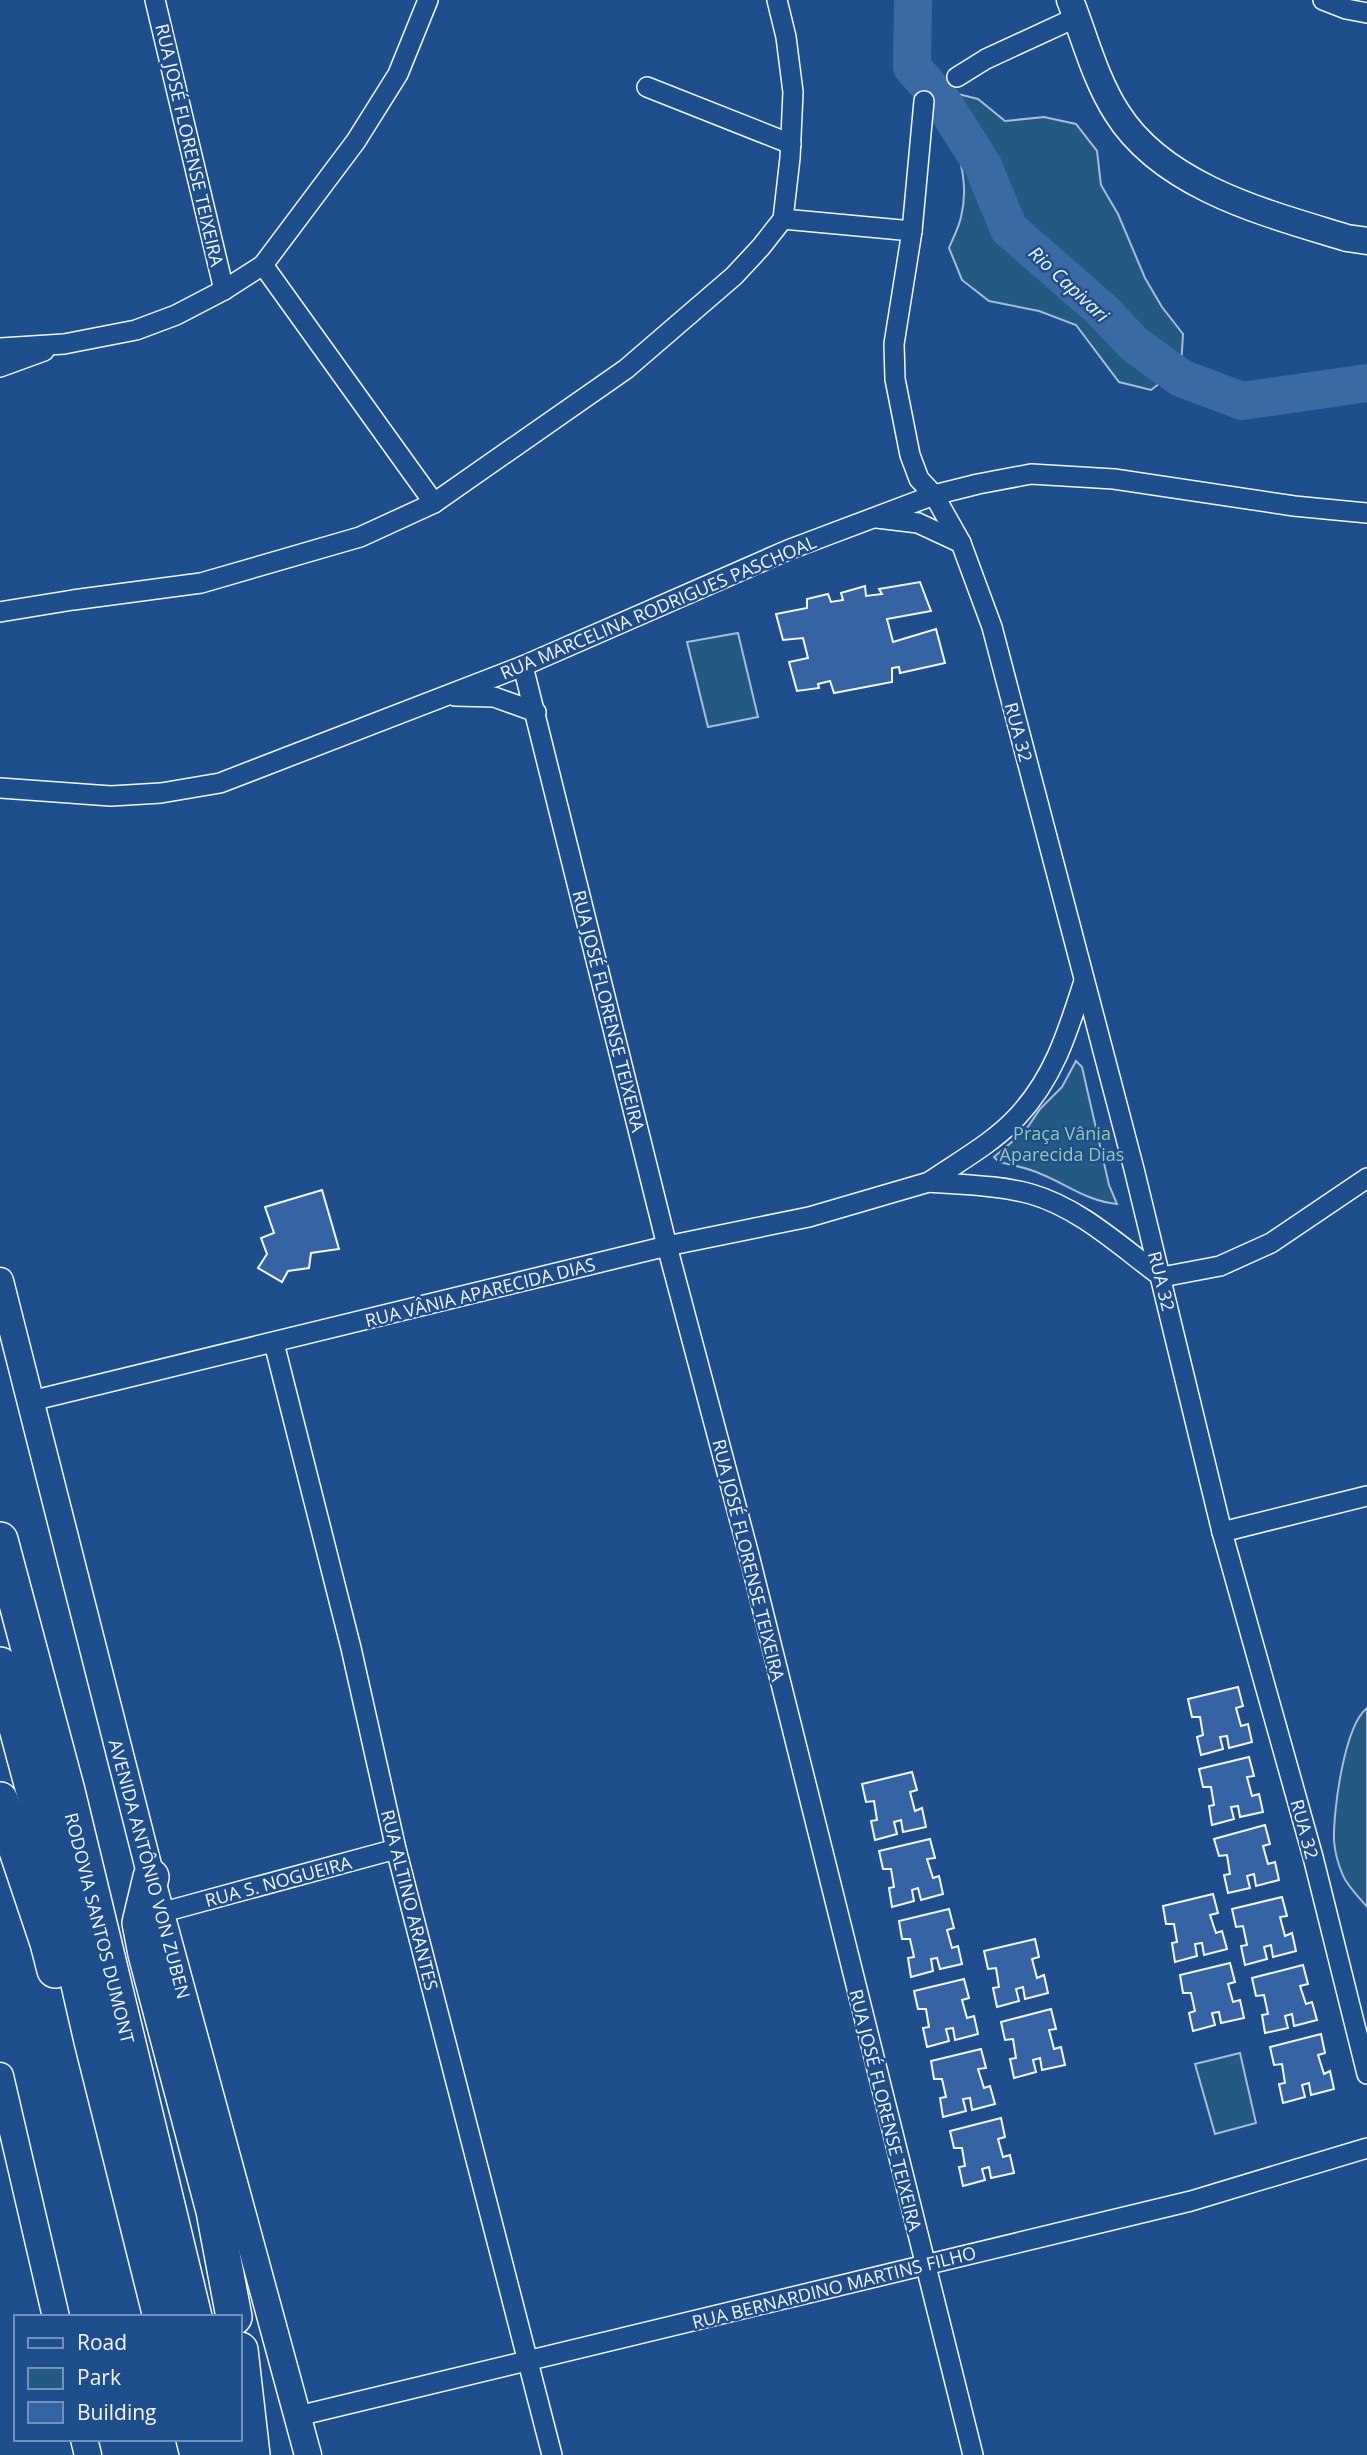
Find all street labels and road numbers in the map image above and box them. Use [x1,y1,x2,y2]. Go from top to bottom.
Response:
street label: RUA JOSÉ FLORENSE TEIXEIRA [150,21,230,269]
street label: RUA MARCELINA RODRIGUES PASCHOAL [496,529,820,685]
street label: RUA 32 [1000,699,1038,765]
street label: RUA JOSÉ FLORENSE TEIXEIRA [567,888,651,1135]
street label: RUA 32 [1143,1249,1181,1313]
street label: RUA VÂNIA APARECIDA DIAS [362,1252,598,1332]
street label: RUA JOSÉ FLORENSE TEIXEIRA [707,1437,791,1684]
street label: AVENIDA ANTÔNIO VON ZUBEN [104,1737,196,2001]
street label: RUA 32 [1286,1796,1324,1862]
street label: RUA ALTINO ARANTES [376,1807,444,1993]
street label: RODOVIA SANTOS DUMONT [60,1810,140,2046]
street label: RUA S. NOGUEIRA [202,1850,355,1912]
street label: RUA JOSÉ FLORENSE TEIXEIRA [844,1987,928,2234]
street label: RUA BERNARDINO MARTINS FILHO [689,2240,979,2334]

